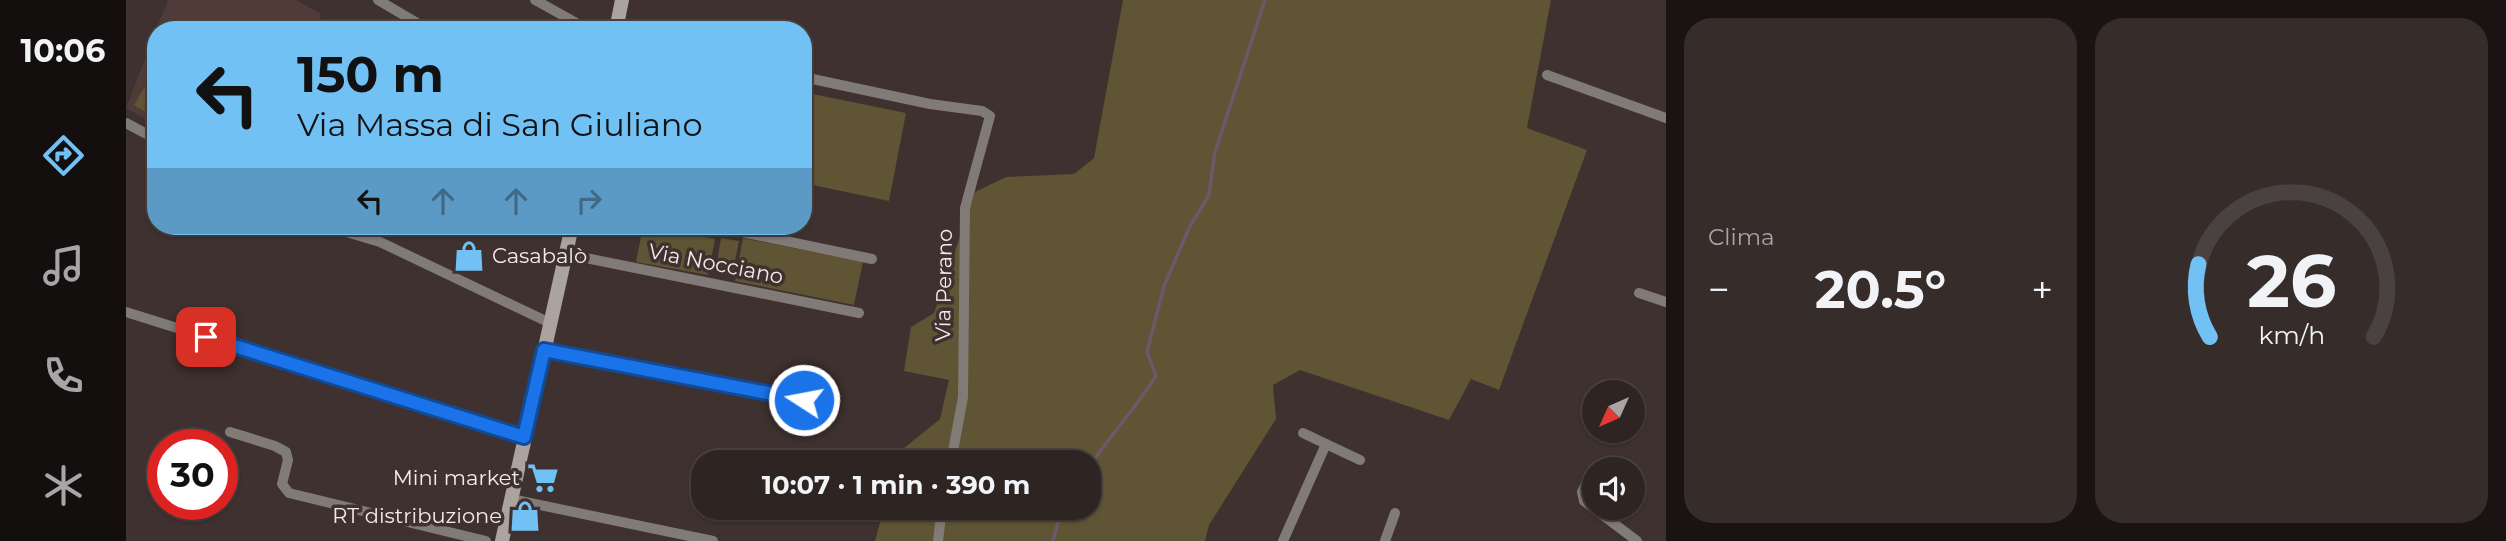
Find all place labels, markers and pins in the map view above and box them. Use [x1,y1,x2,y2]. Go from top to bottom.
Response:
shop icon: Casabalò [452,239,486,273]
place label: Casabalò [492,243,587,268]
pin [176,307,236,367]
supermarket icon: Mini market [526,461,560,495]
place label: Mini market [393,465,520,490]
shop icon: RT distribuzione [508,499,542,533]
place label: RT distribuzione [332,503,502,528]

